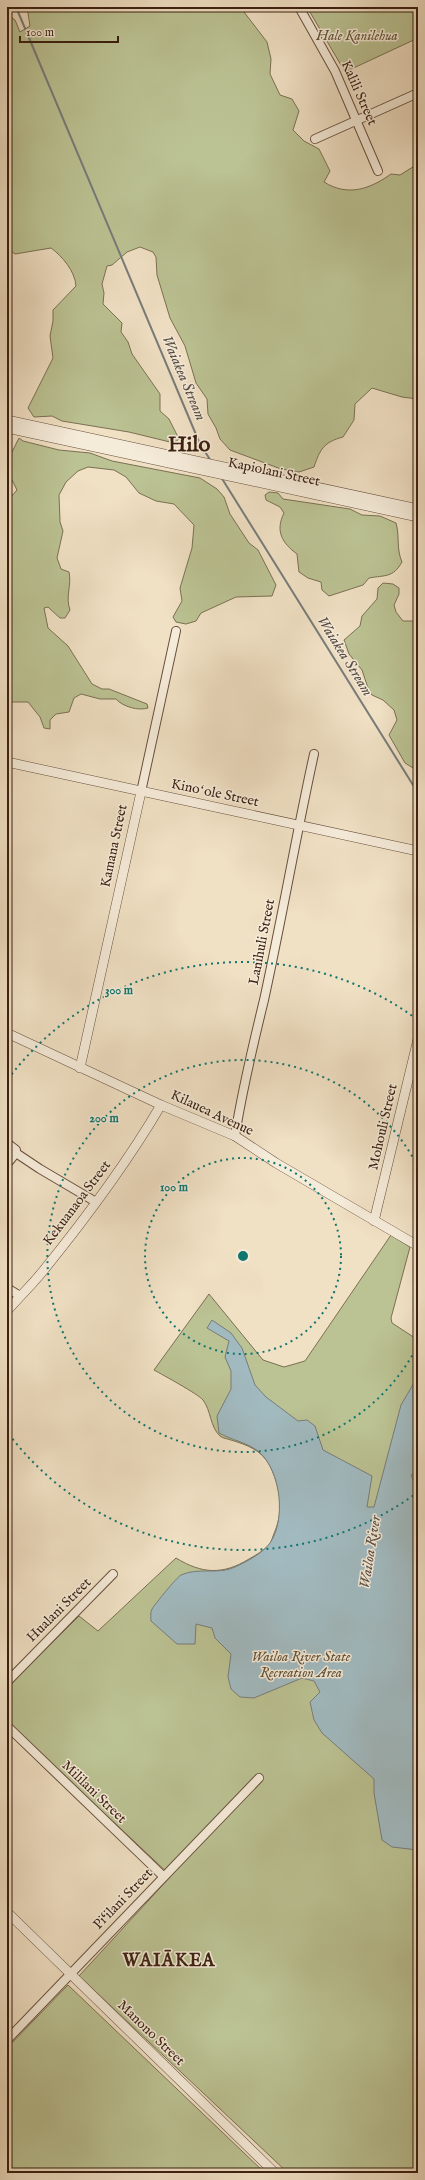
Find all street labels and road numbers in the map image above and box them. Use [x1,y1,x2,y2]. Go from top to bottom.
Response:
street label: Kalili Street [337,58,381,128]
street label: Kapiolani Street [226,453,322,491]
street label: Kinoʻole Street [170,775,261,811]
street label: Kamana Street [96,803,132,889]
street label: Lanihuli Street [245,897,279,987]
street label: Mohouli Street [364,1082,402,1172]
street label: Kilauea Avenue [168,1086,257,1140]
street label: Kekuanaoa Street [39,1157,115,1249]
street label: Hualani Street [23,1574,95,1646]
street label: Mililani Street [58,1757,130,1828]
street label: Pi‘ilani Street [89,1864,157,1933]
street label: Manono Street [113,1996,189,2070]

